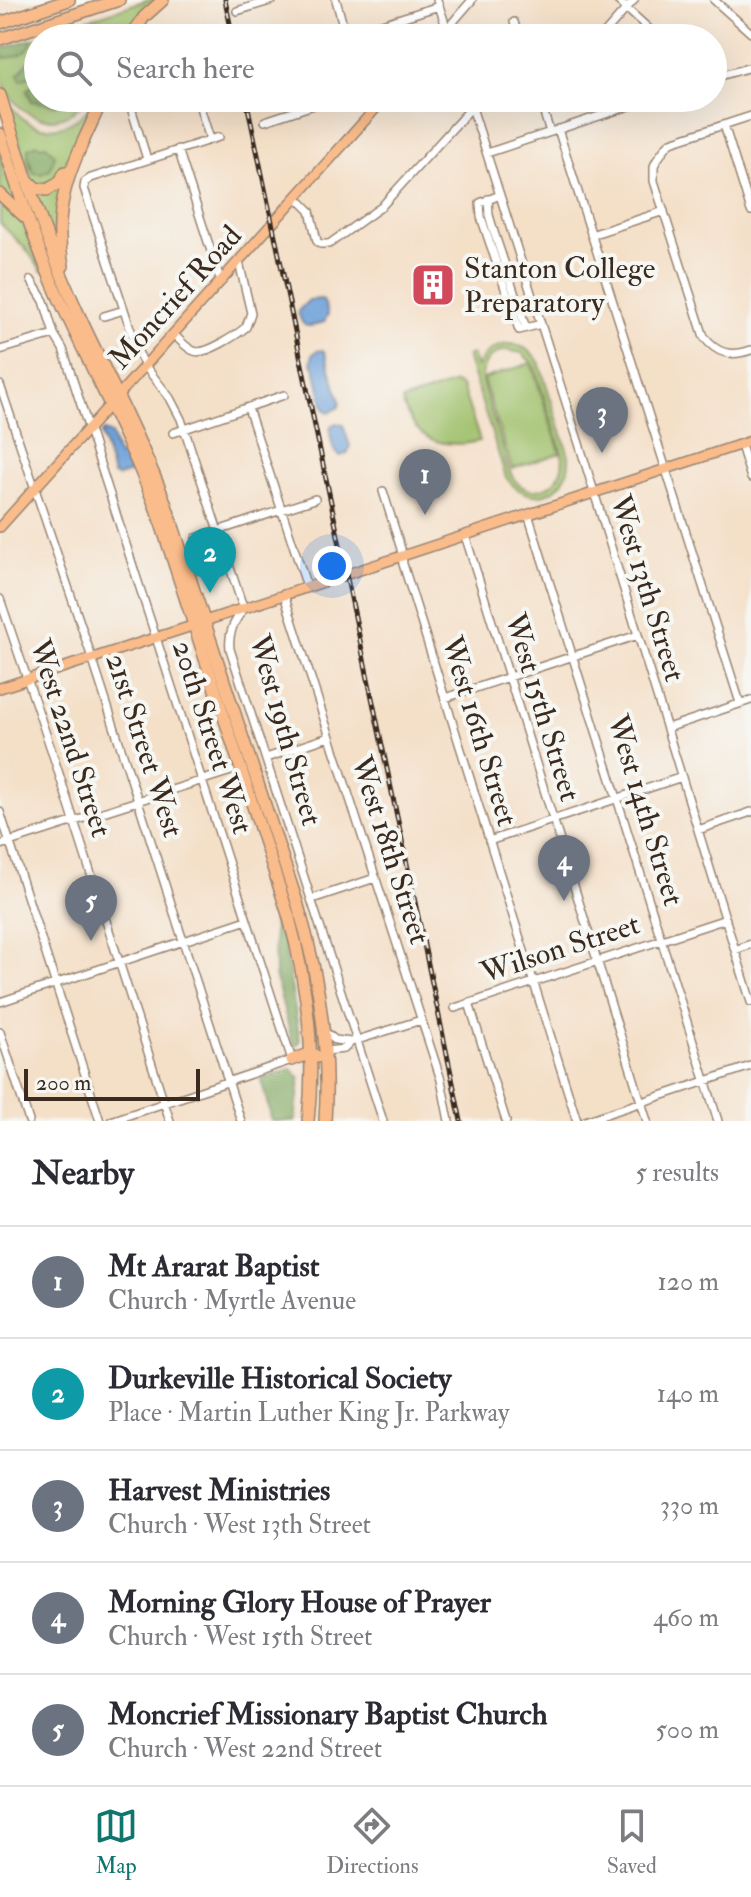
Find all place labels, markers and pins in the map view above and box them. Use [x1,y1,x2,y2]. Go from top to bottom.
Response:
place label: Stanton College Preparatory [464,250,655,321]
building icon: Stanton College Preparatory [409,261,457,309]
pin: 3 [576,387,628,453]
pin: 1 [399,449,451,515]
pin: 2 [184,527,236,593]
pin: 4 [538,835,590,901]
pin: 5 [65,875,117,941]

